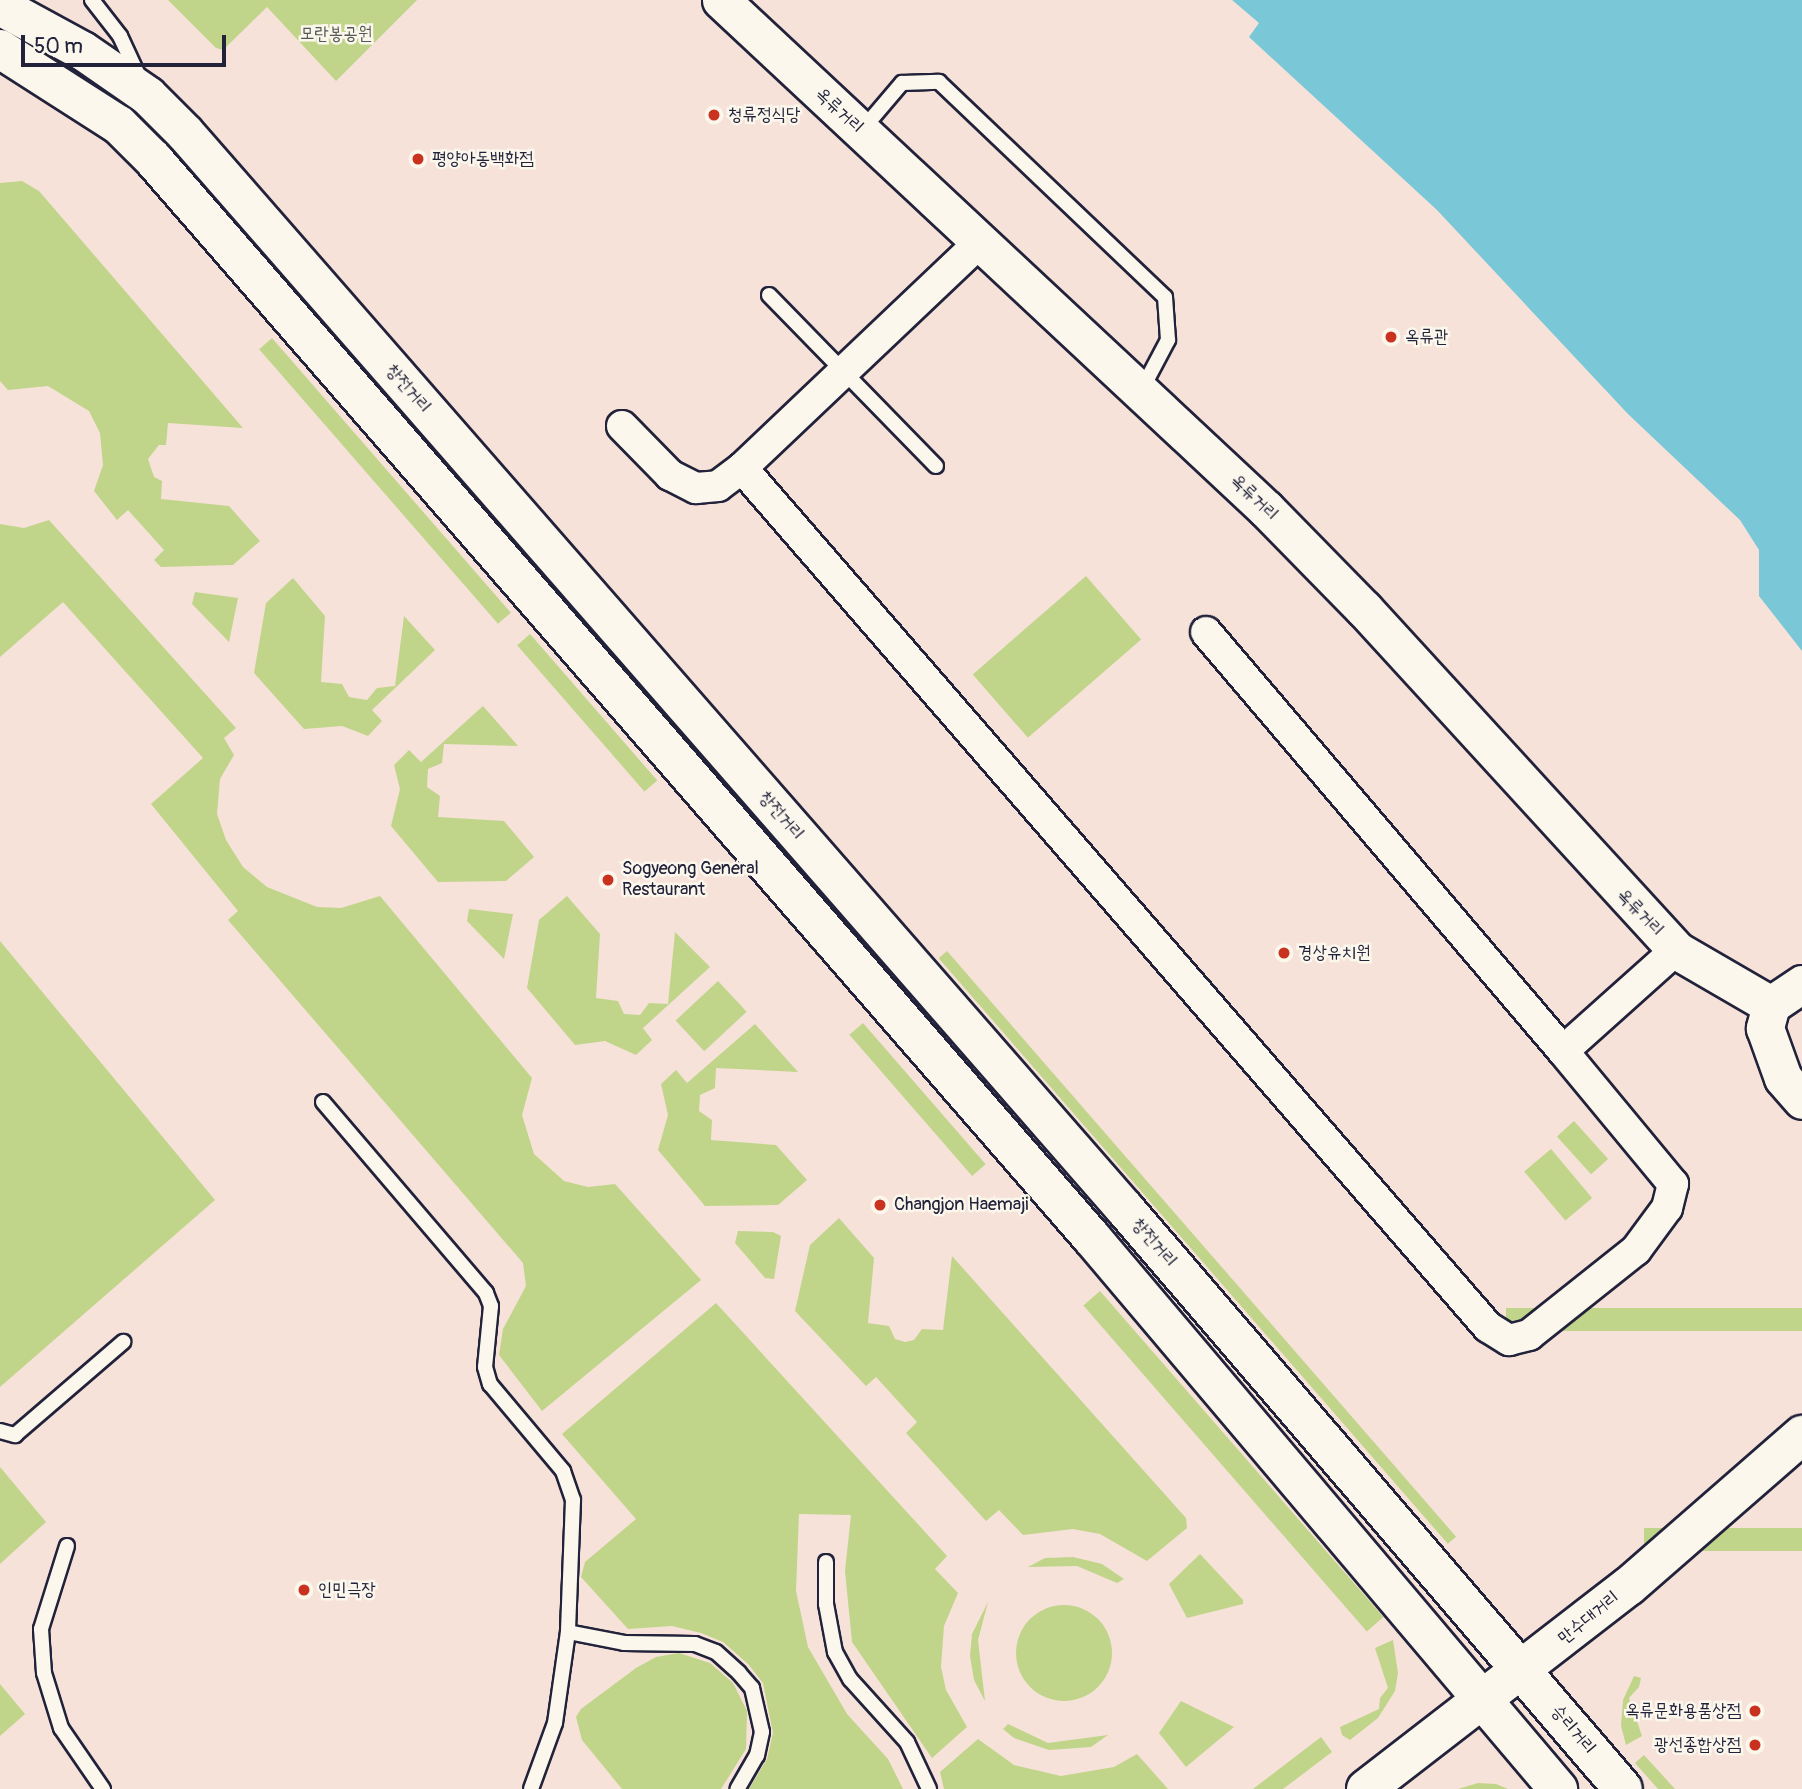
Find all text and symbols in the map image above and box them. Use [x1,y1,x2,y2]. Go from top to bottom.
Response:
scale bar [24,21,229,65]
park label: 모란봉공원 [300,23,372,45]
text: 50 m [34,33,83,60]
street label: 옥류거리 [810,83,868,139]
place label: 청류정식당 [728,104,800,126]
marker: 청류정식당 [706,107,722,123]
place label: 평양아동백화점 [432,148,533,170]
marker: 평양아동백화점 [410,151,426,167]
place label: 옥류관 [1405,326,1448,348]
marker: 옥류관 [1383,329,1399,345]
street label: 창전거리 [381,360,435,418]
street label: 옥류거리 [1226,470,1282,526]
street label: 창전거리 [754,787,808,845]
place label: Sogyeong General Restaurant [622,859,759,902]
marker: Sogyeong General Restaurant [600,872,616,888]
street label: 옥류거리 [1612,885,1668,941]
place label: 경상유치원 [1298,942,1370,964]
marker: 경상유치원 [1276,945,1292,961]
place label: Changjon Haemaji [894,1194,1028,1216]
marker: Changjon Haemaji [872,1197,888,1213]
street label: 창전거리 [1127,1214,1181,1272]
place label: 인민극장 [318,1579,376,1601]
marker: 인민극장 [296,1582,312,1598]
street label: 만수대거리 [1554,1587,1624,1649]
place label: 옥류문화용품상점 [1625,1700,1741,1722]
street label: 승리거리 [1546,1701,1600,1759]
marker: 옥류문화용품상점 [1747,1703,1763,1719]
place label: 광선종합상점 [1654,1734,1741,1756]
marker: 광선종합상점 [1747,1737,1763,1753]

